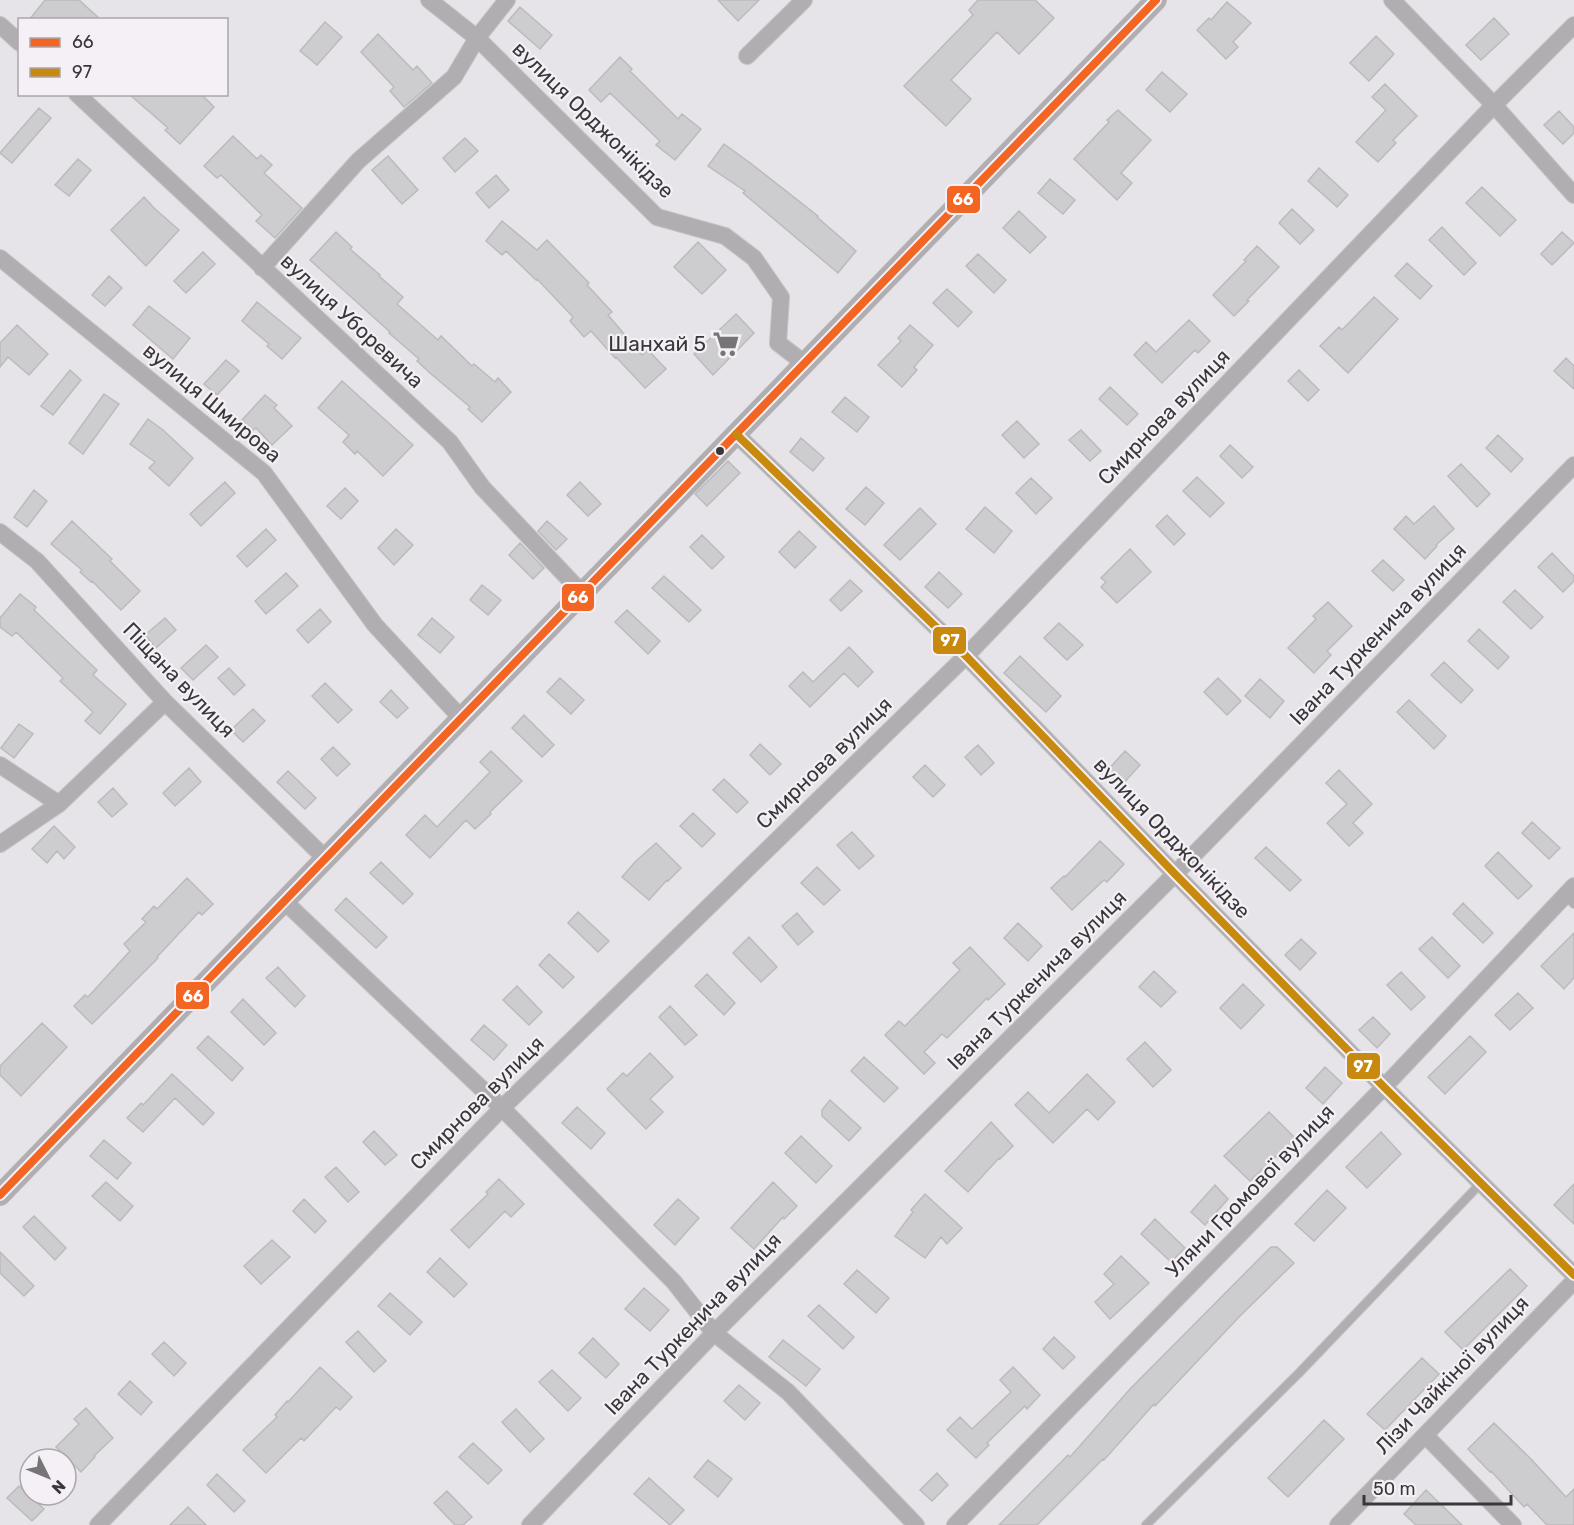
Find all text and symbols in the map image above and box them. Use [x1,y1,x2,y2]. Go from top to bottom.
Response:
legend [18,18,228,96]
text: 66 [72,31,94,53]
street label: вулиця Орджонікідзе [507,36,679,203]
text: 97 [72,61,92,83]
line badge: 66 [946,185,981,214]
text: 66 [953,190,973,209]
street label: вулиця Уборевича [276,248,429,393]
supermarket icon: Шанхай 5 [711,329,741,359]
place label: Шанхай 5 [608,331,706,356]
street label: вулиця Шмирова [138,338,286,468]
street label: Смирнова вулиця [1092,344,1235,490]
unlabelled marker [714,445,726,457]
street label: Івана Туркенича вулиця [1284,537,1471,730]
line badge: 66 [561,583,595,612]
text: 66 [568,588,588,607]
street label: Піщана вулиця [118,617,241,742]
line badge: 97 [932,626,967,655]
text: 97 [940,631,960,650]
street label: Смирнова вулиця [751,691,897,834]
street label: вулиця Орджонікідзе [1089,752,1256,924]
street label: Івана Туркенича вулиця [942,885,1131,1074]
line badge: 66 [175,981,210,1010]
text: 66 [183,987,203,1006]
street label: Смирнова вулиця [405,1031,549,1175]
line badge: 97 [1346,1052,1381,1080]
text: 97 [1353,1057,1373,1076]
street label: Уляни Громової вулиця [1160,1099,1339,1283]
street label: Івана Туркенича вулиця [599,1227,786,1420]
street label: Лізи Чайкіної вулиця [1370,1290,1534,1459]
north arrow [18,1447,78,1507]
scale bar [1364,1468,1511,1506]
text: N [48,1476,69,1498]
text: 50 m [1373,1478,1416,1500]

